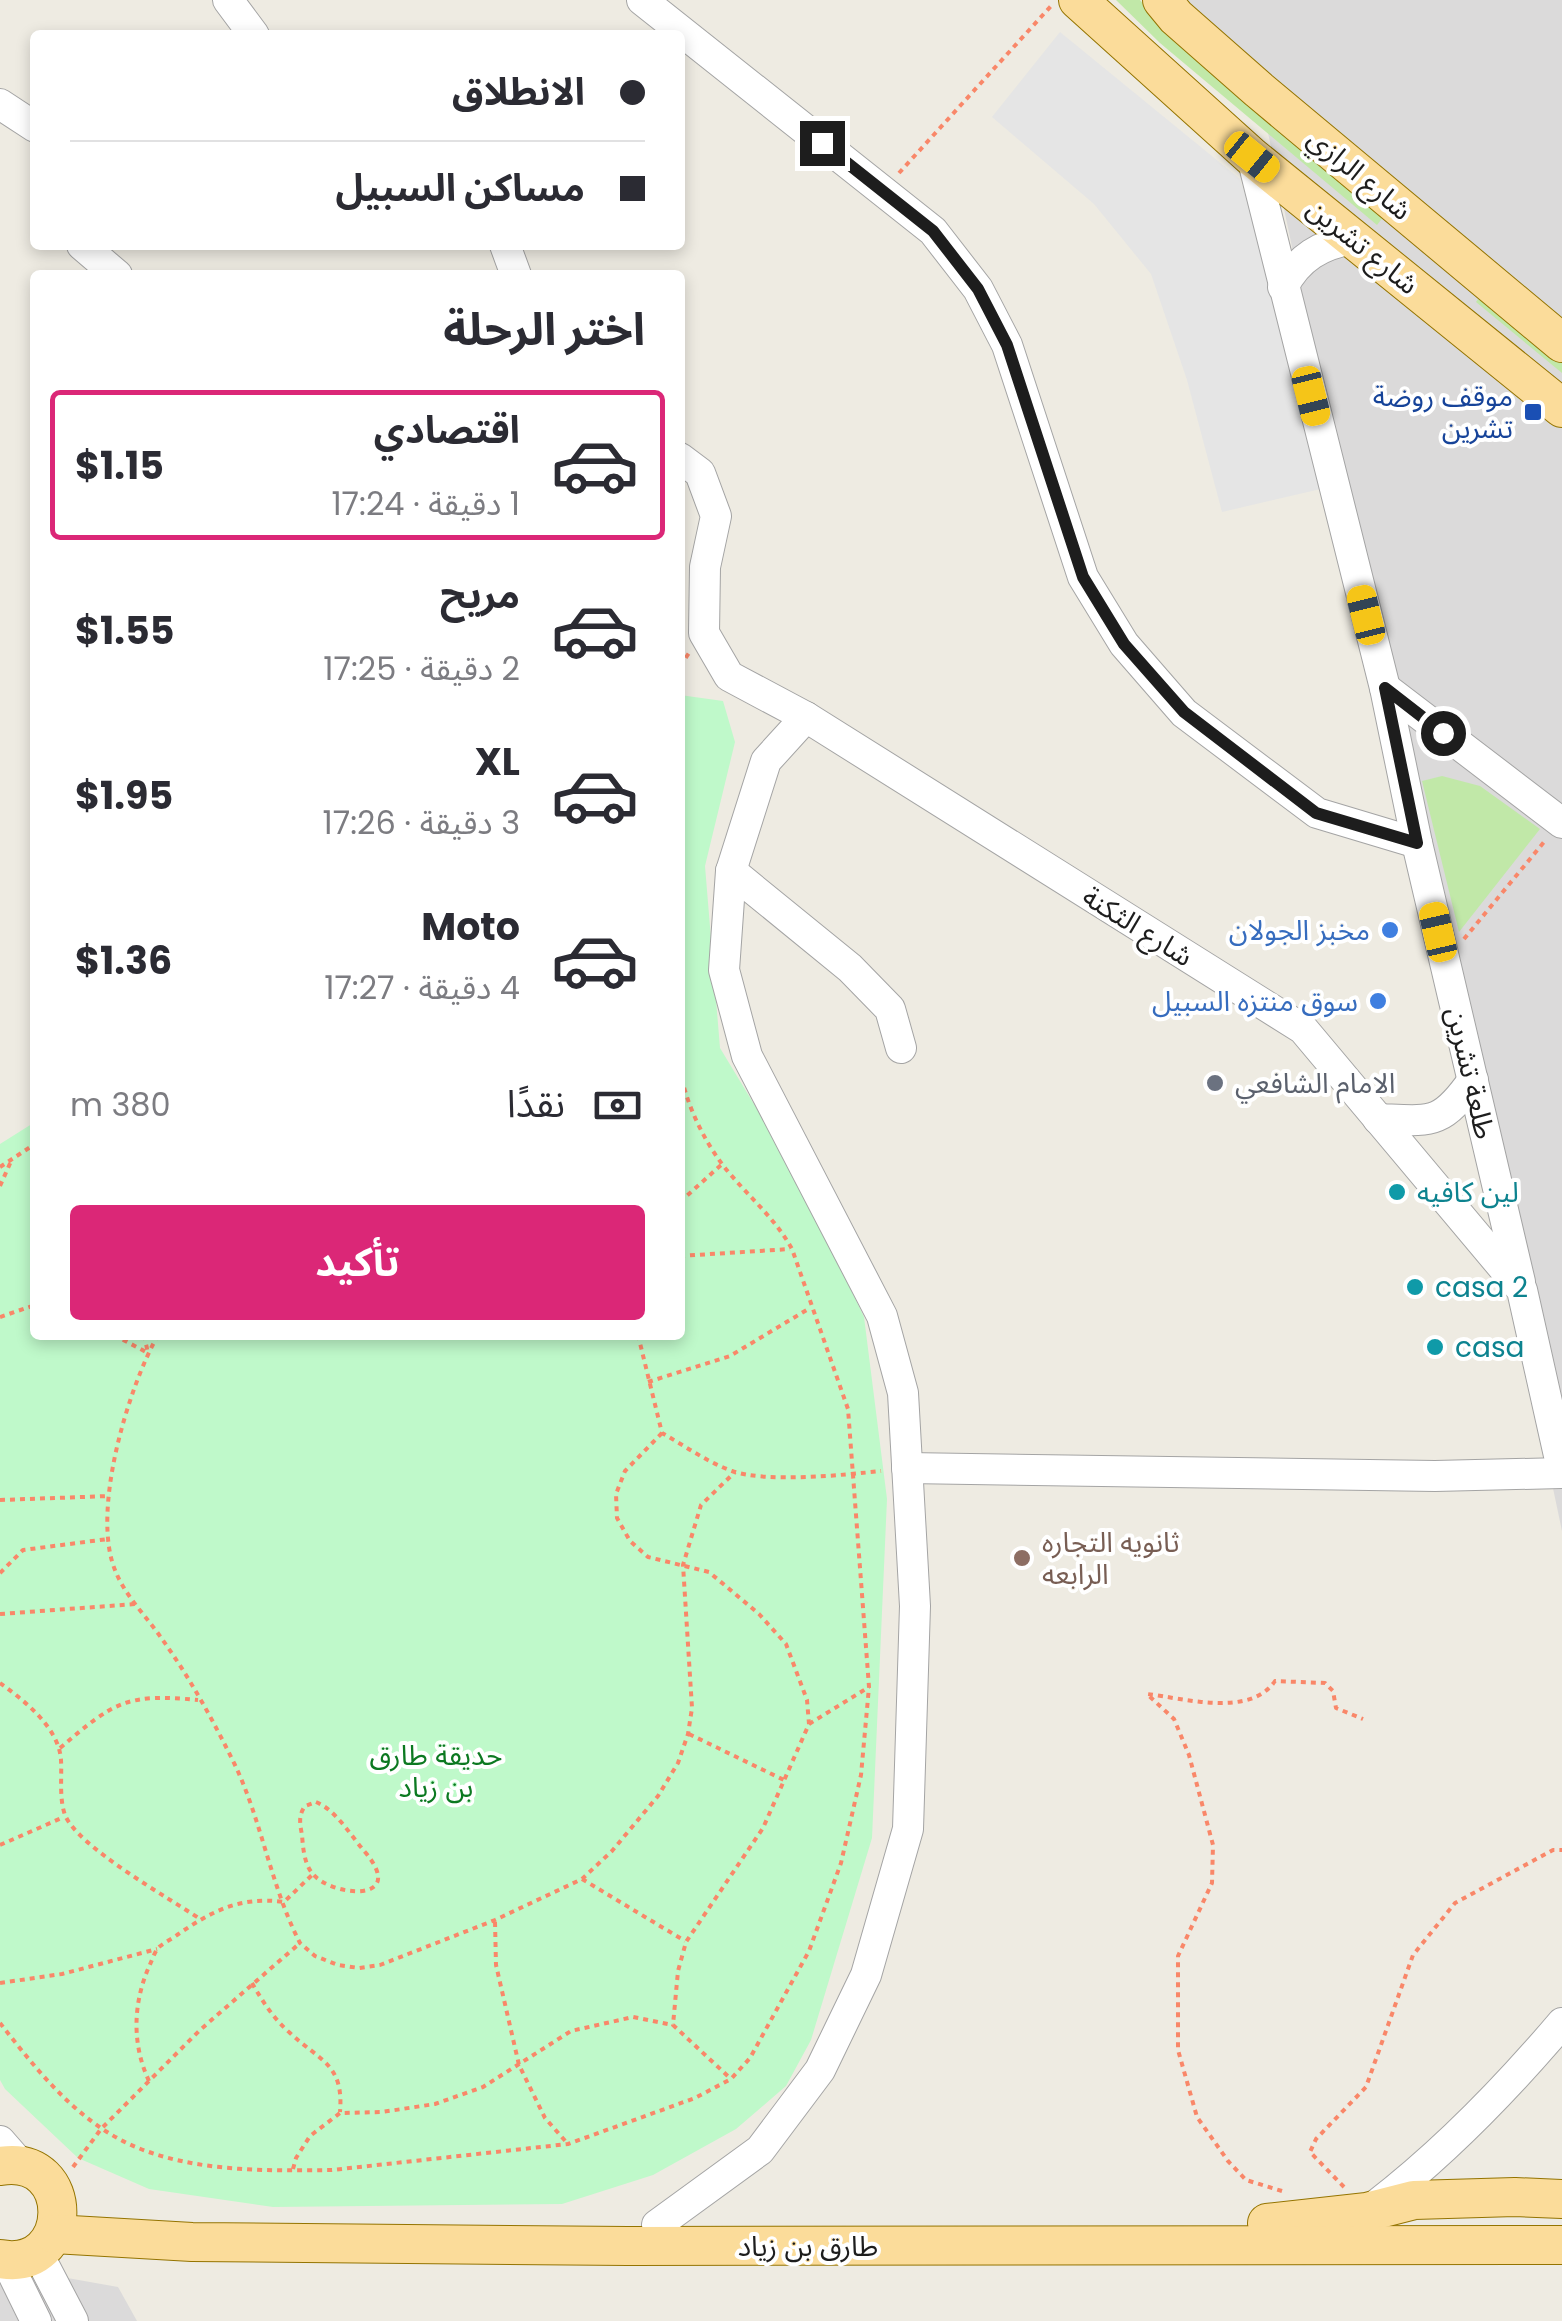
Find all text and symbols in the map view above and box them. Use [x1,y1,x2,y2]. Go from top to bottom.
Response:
text: الانطلاق [452,65,585,118]
street label: شارع الرازي [1298,119,1420,231]
route end [800,121,845,166]
car [1219,126,1285,188]
text: مساكن السبيل [336,161,585,214]
street label: شارع تشرين [1298,189,1427,304]
text: اختر الرحلة [443,298,645,361]
car [1289,363,1333,429]
place label: موقف روضة تشرين [1373,377,1513,448]
marker: موقف روضة تشرين [1522,401,1544,423]
text: اقتصادي [374,403,520,456]
icon: car [550,420,640,510]
text: $1.15 [75,439,164,492]
text: 1 دقيقة · 17:24 [331,481,520,526]
text: مريح [440,568,520,621]
car [1344,582,1388,648]
icon: car [550,585,640,675]
text: $1.55 [75,604,174,657]
text: 2 دقيقة · 17:25 [323,646,520,691]
route start [1421,711,1466,756]
text: XL [475,735,520,788]
icon: car [550,750,640,840]
text: $1.95 [75,769,173,822]
text: 3 دقيقة · 17:26 [323,800,520,845]
street label: شارع الثكنة [1074,877,1201,977]
car [1417,899,1459,965]
text: Moto [421,900,520,953]
place label: مخبز الجولان [1229,911,1370,950]
icon: car [550,915,640,1005]
marker: مخبز الجولان [1379,919,1401,941]
text: $1.36 [75,934,172,987]
text: 4 دقيقة · 17:27 [324,965,520,1010]
place label: سوق منتزه السبيل [1152,982,1358,1021]
marker: سوق منتزه السبيل [1367,990,1389,1012]
street label: طلعة تشرين [1436,1003,1505,1143]
place label: الامام الشافعي [1235,1064,1395,1104]
marker: الامام الشافعي [1204,1072,1226,1094]
text: نقدًا [507,1077,565,1130]
icon: cash [590,1078,645,1133]
text: 380 m [70,1082,171,1127]
place label: لين كافيه [1417,1173,1519,1212]
marker: لين كافيه [1386,1181,1408,1203]
button: تأكيد [70,1205,645,1320]
place label: casa 2 [1435,1268,1528,1307]
marker: casa 2 [1404,1276,1426,1298]
place label: casa [1455,1328,1524,1367]
marker: casa [1424,1336,1446,1358]
place label: ثانويه التجاره الرابعه [1042,1523,1180,1594]
marker: ثانويه التجاره الرابعه [1011,1547,1033,1569]
park label: حديقة طارق بن زياد [370,1736,502,1807]
street label: طارق بن زياد [738,2227,878,2266]

